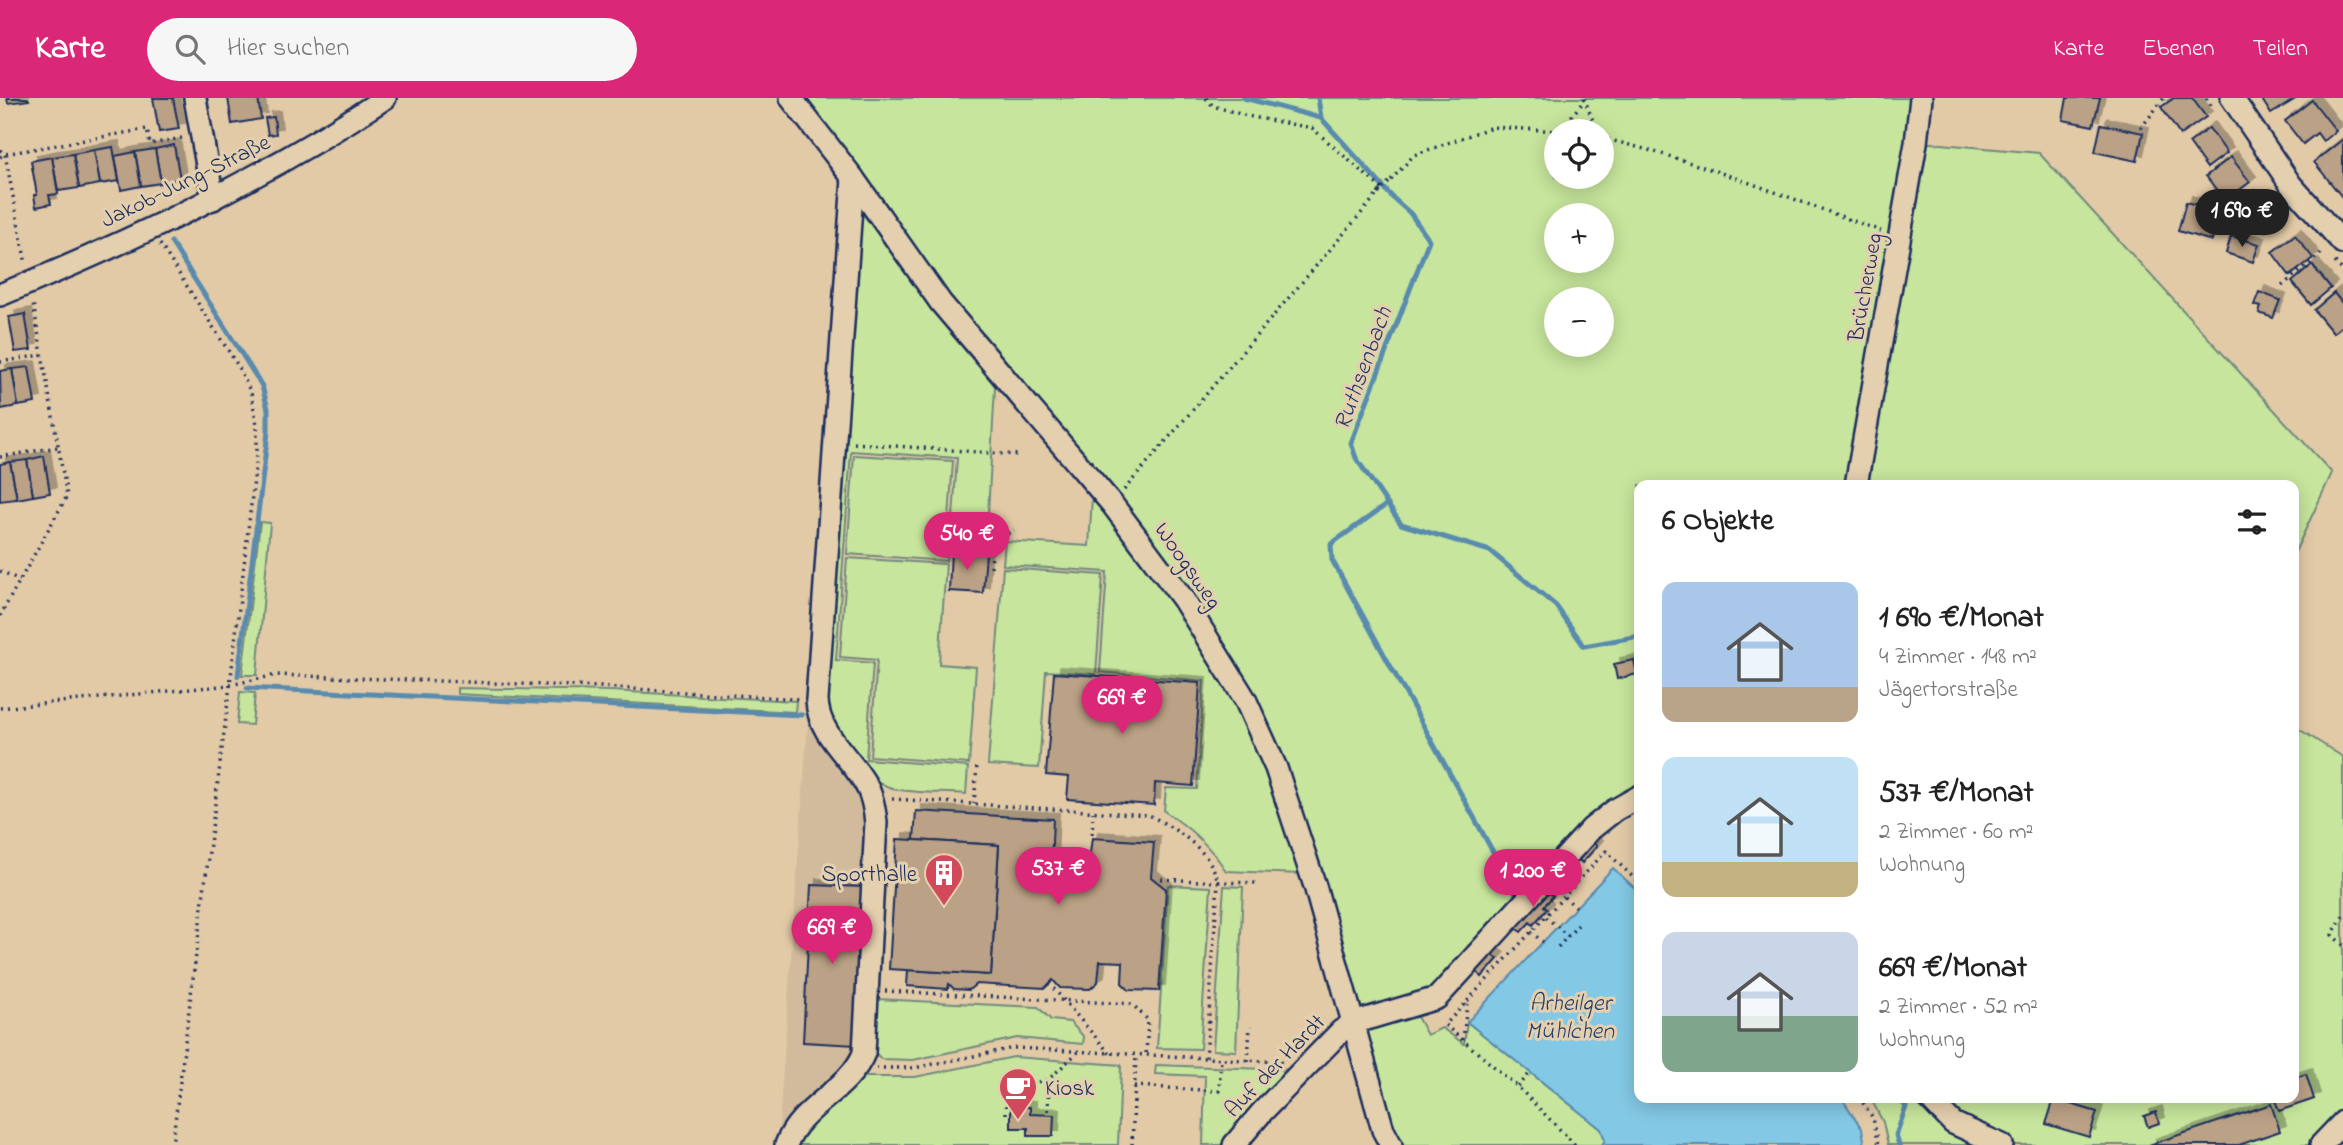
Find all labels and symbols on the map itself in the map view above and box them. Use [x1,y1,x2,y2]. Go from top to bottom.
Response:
street label: Jakob-Jung-Straße [96,127,277,238]
pin: 1 690 € [2177,190,2307,249]
street label: Brücherweg [1840,230,1893,346]
water label: Ruthsenbach [1326,302,1403,435]
pin: 540 € [918,512,1016,572]
street label: Woogsweg [1144,516,1229,617]
pin: 669 € [1073,676,1171,736]
pin: 537 € [1009,848,1107,907]
pin: 1 200 € [1468,850,1598,909]
building icon: Sporthalle [923,852,965,907]
place label: Sporthalle [822,859,918,892]
pin: 669 € [783,906,881,966]
water label: Arheilger Mühlchen [1526,987,1615,1050]
street label: Auf der Hardt [1218,1007,1334,1126]
cafe icon: Kiosk [997,1066,1039,1121]
place label: Kiosk [1045,1073,1095,1106]

